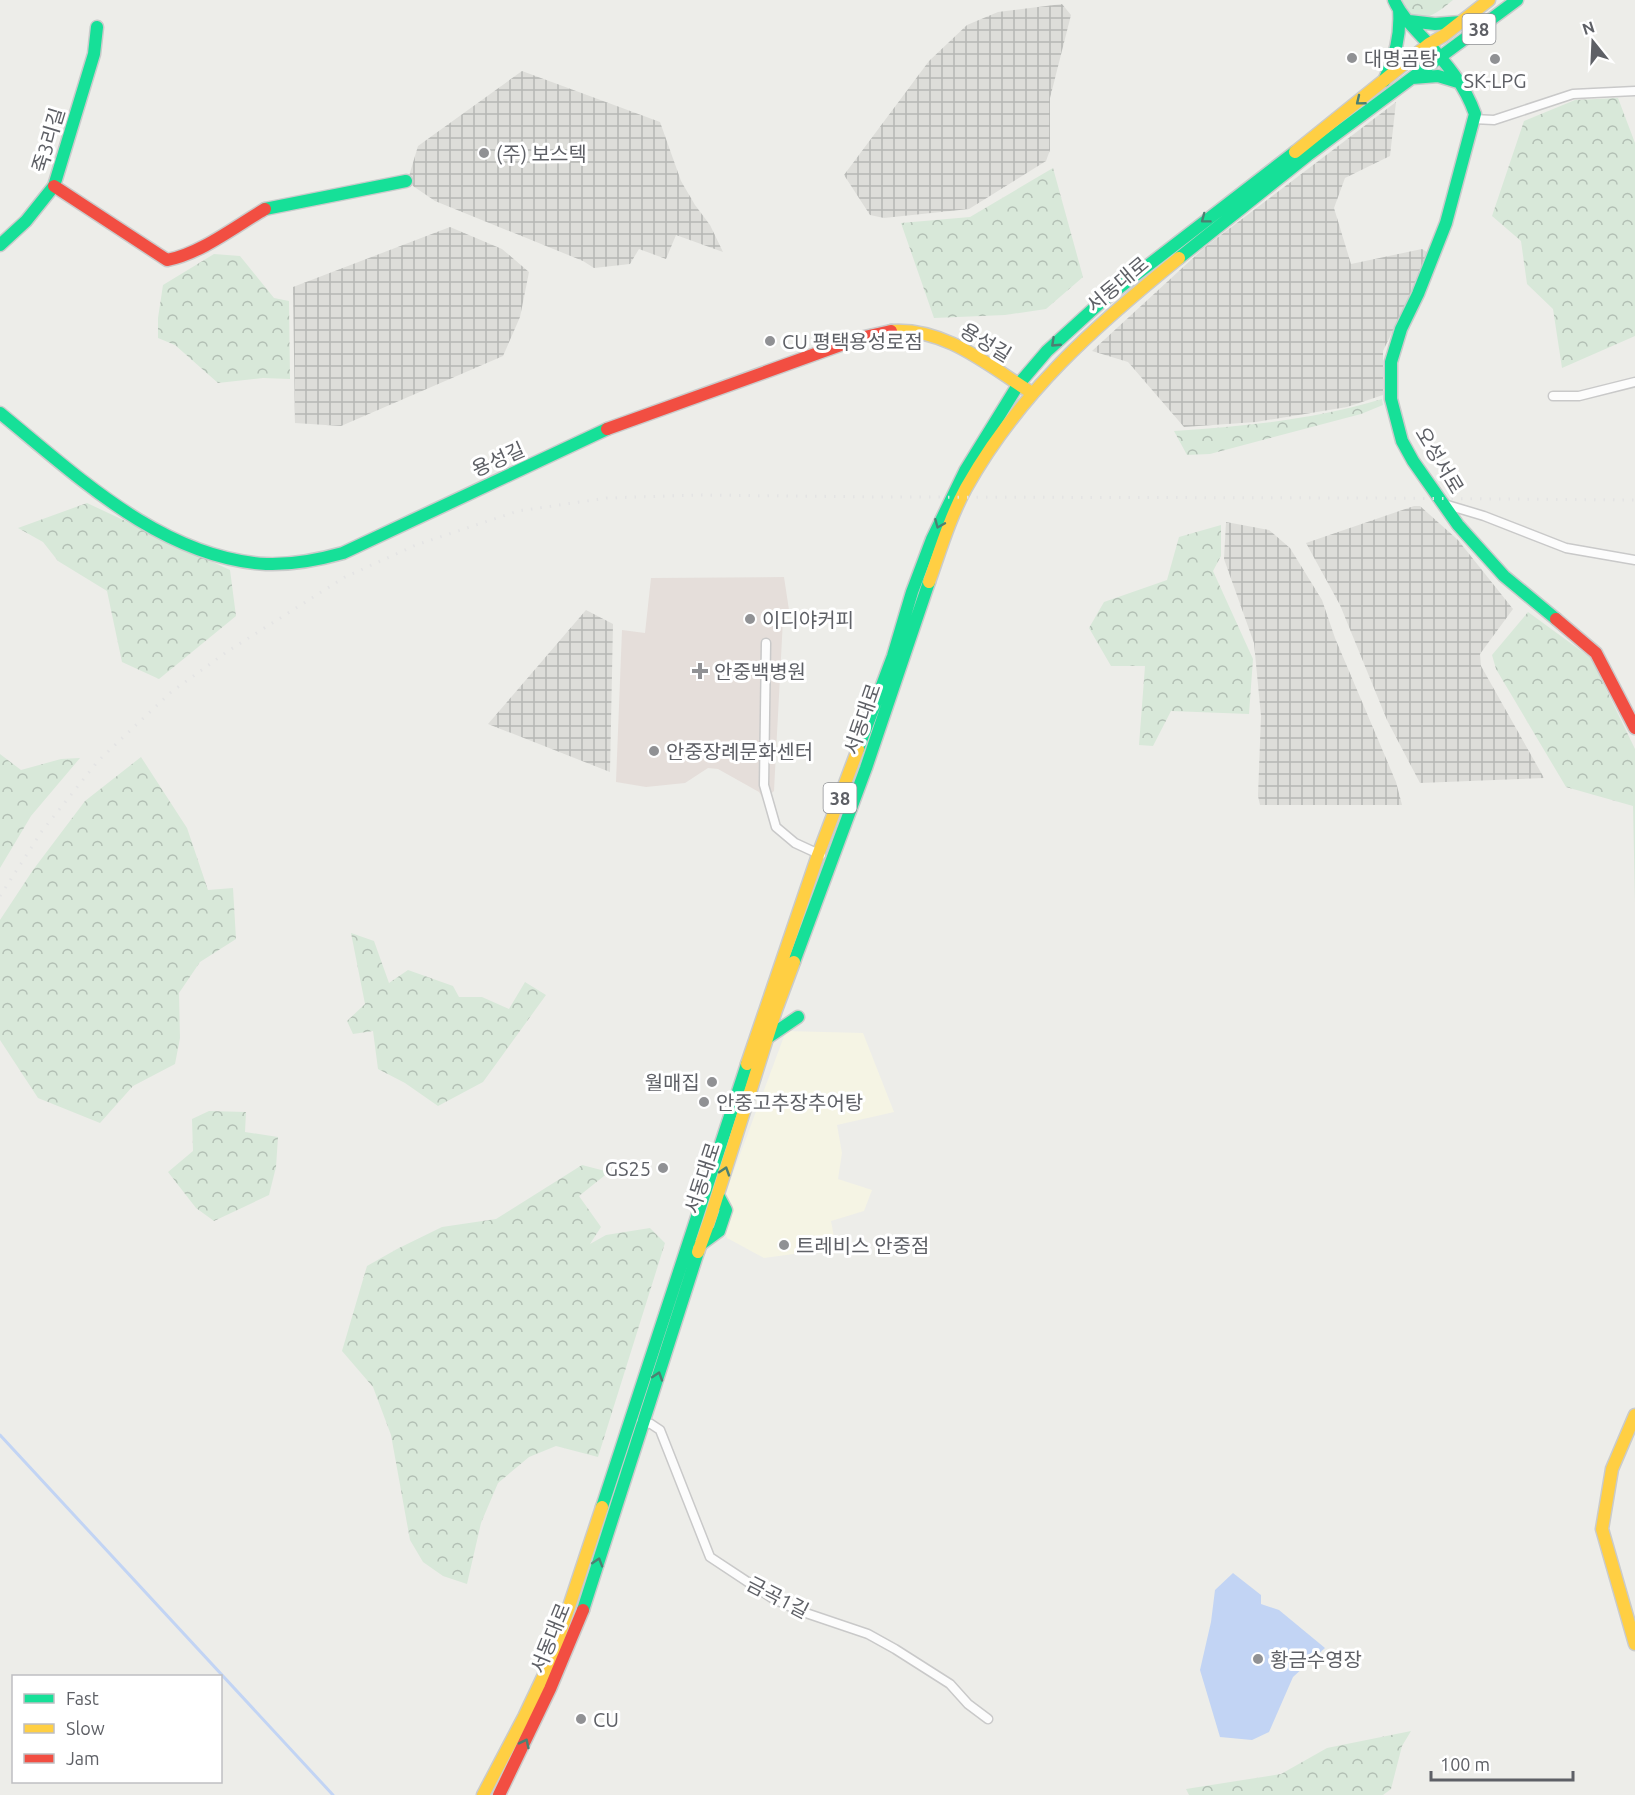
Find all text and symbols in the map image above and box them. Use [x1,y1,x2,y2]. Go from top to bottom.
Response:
north arrow [1563,12,1623,72]
road number: 38 [1462,14,1496,44]
text: N [1580,17,1597,38]
place label: 대명곰탕 [1364,47,1438,70]
marker: 대명곰탕 [1345,51,1359,65]
marker: SK-LPG [1488,52,1502,66]
place label: SK-LPG [1463,69,1527,92]
one-way arrow [1356,93,1367,104]
street label: 죽3리길 [27,105,69,175]
place label: (주) 보스텍 [496,142,587,165]
marker: (주) 보스텍 [477,146,491,160]
one-way arrow [1201,212,1212,223]
street label: 서동대로 [1081,252,1153,316]
street label: 용성길 [956,318,1016,366]
place label: CU 평택용성로점 [782,330,923,353]
marker: CU 평택용성로점 [763,334,777,348]
one-way arrow [1051,336,1062,347]
street label: 오성서로 [1411,423,1469,497]
street label: 용성길 [468,437,528,481]
one-way arrow [934,518,946,529]
place label: 이디야커피 [762,608,854,631]
marker: 이디야커피 [743,612,757,626]
place label: 안중백병원 [714,660,806,683]
marker: 안중백병원 [691,662,709,680]
street label: 서동대로 [839,680,885,758]
place label: 안중장례문화센터 [666,740,813,763]
marker: 안중장례문화센터 [647,744,661,758]
road number: 38 [824,783,856,813]
place label: 월매집 [645,1071,700,1094]
marker: 월매집 [705,1075,719,1089]
place label: 안중고추장추어탕 [716,1091,863,1114]
marker: 안중고추장추어탕 [697,1095,711,1109]
street label: 서동대로 [680,1139,724,1217]
place label: GS25 [605,1157,651,1180]
marker: GS25 [656,1161,670,1175]
one-way arrow [718,1166,730,1177]
place label: 트레비스 안중점 [796,1234,929,1257]
marker: 트레비스 안중점 [777,1238,791,1252]
one-way arrow [650,1371,663,1382]
one-way arrow [591,1557,603,1568]
street label: 금곡1길 [743,1572,813,1622]
street label: 서동대로 [526,1600,574,1676]
place label: 황금수영장 [1270,1648,1362,1671]
marker: 황금수영장 [1251,1652,1265,1666]
legend [12,1675,222,1783]
text: Fast [66,1688,99,1708]
place label: CU [593,1708,619,1731]
marker: CU [574,1712,588,1726]
text: Slow [66,1718,105,1738]
one-way arrow [518,1738,530,1749]
scale bar [1431,1744,1574,1782]
text: Jam [66,1748,100,1768]
text: 100 m [1440,1754,1490,1774]

